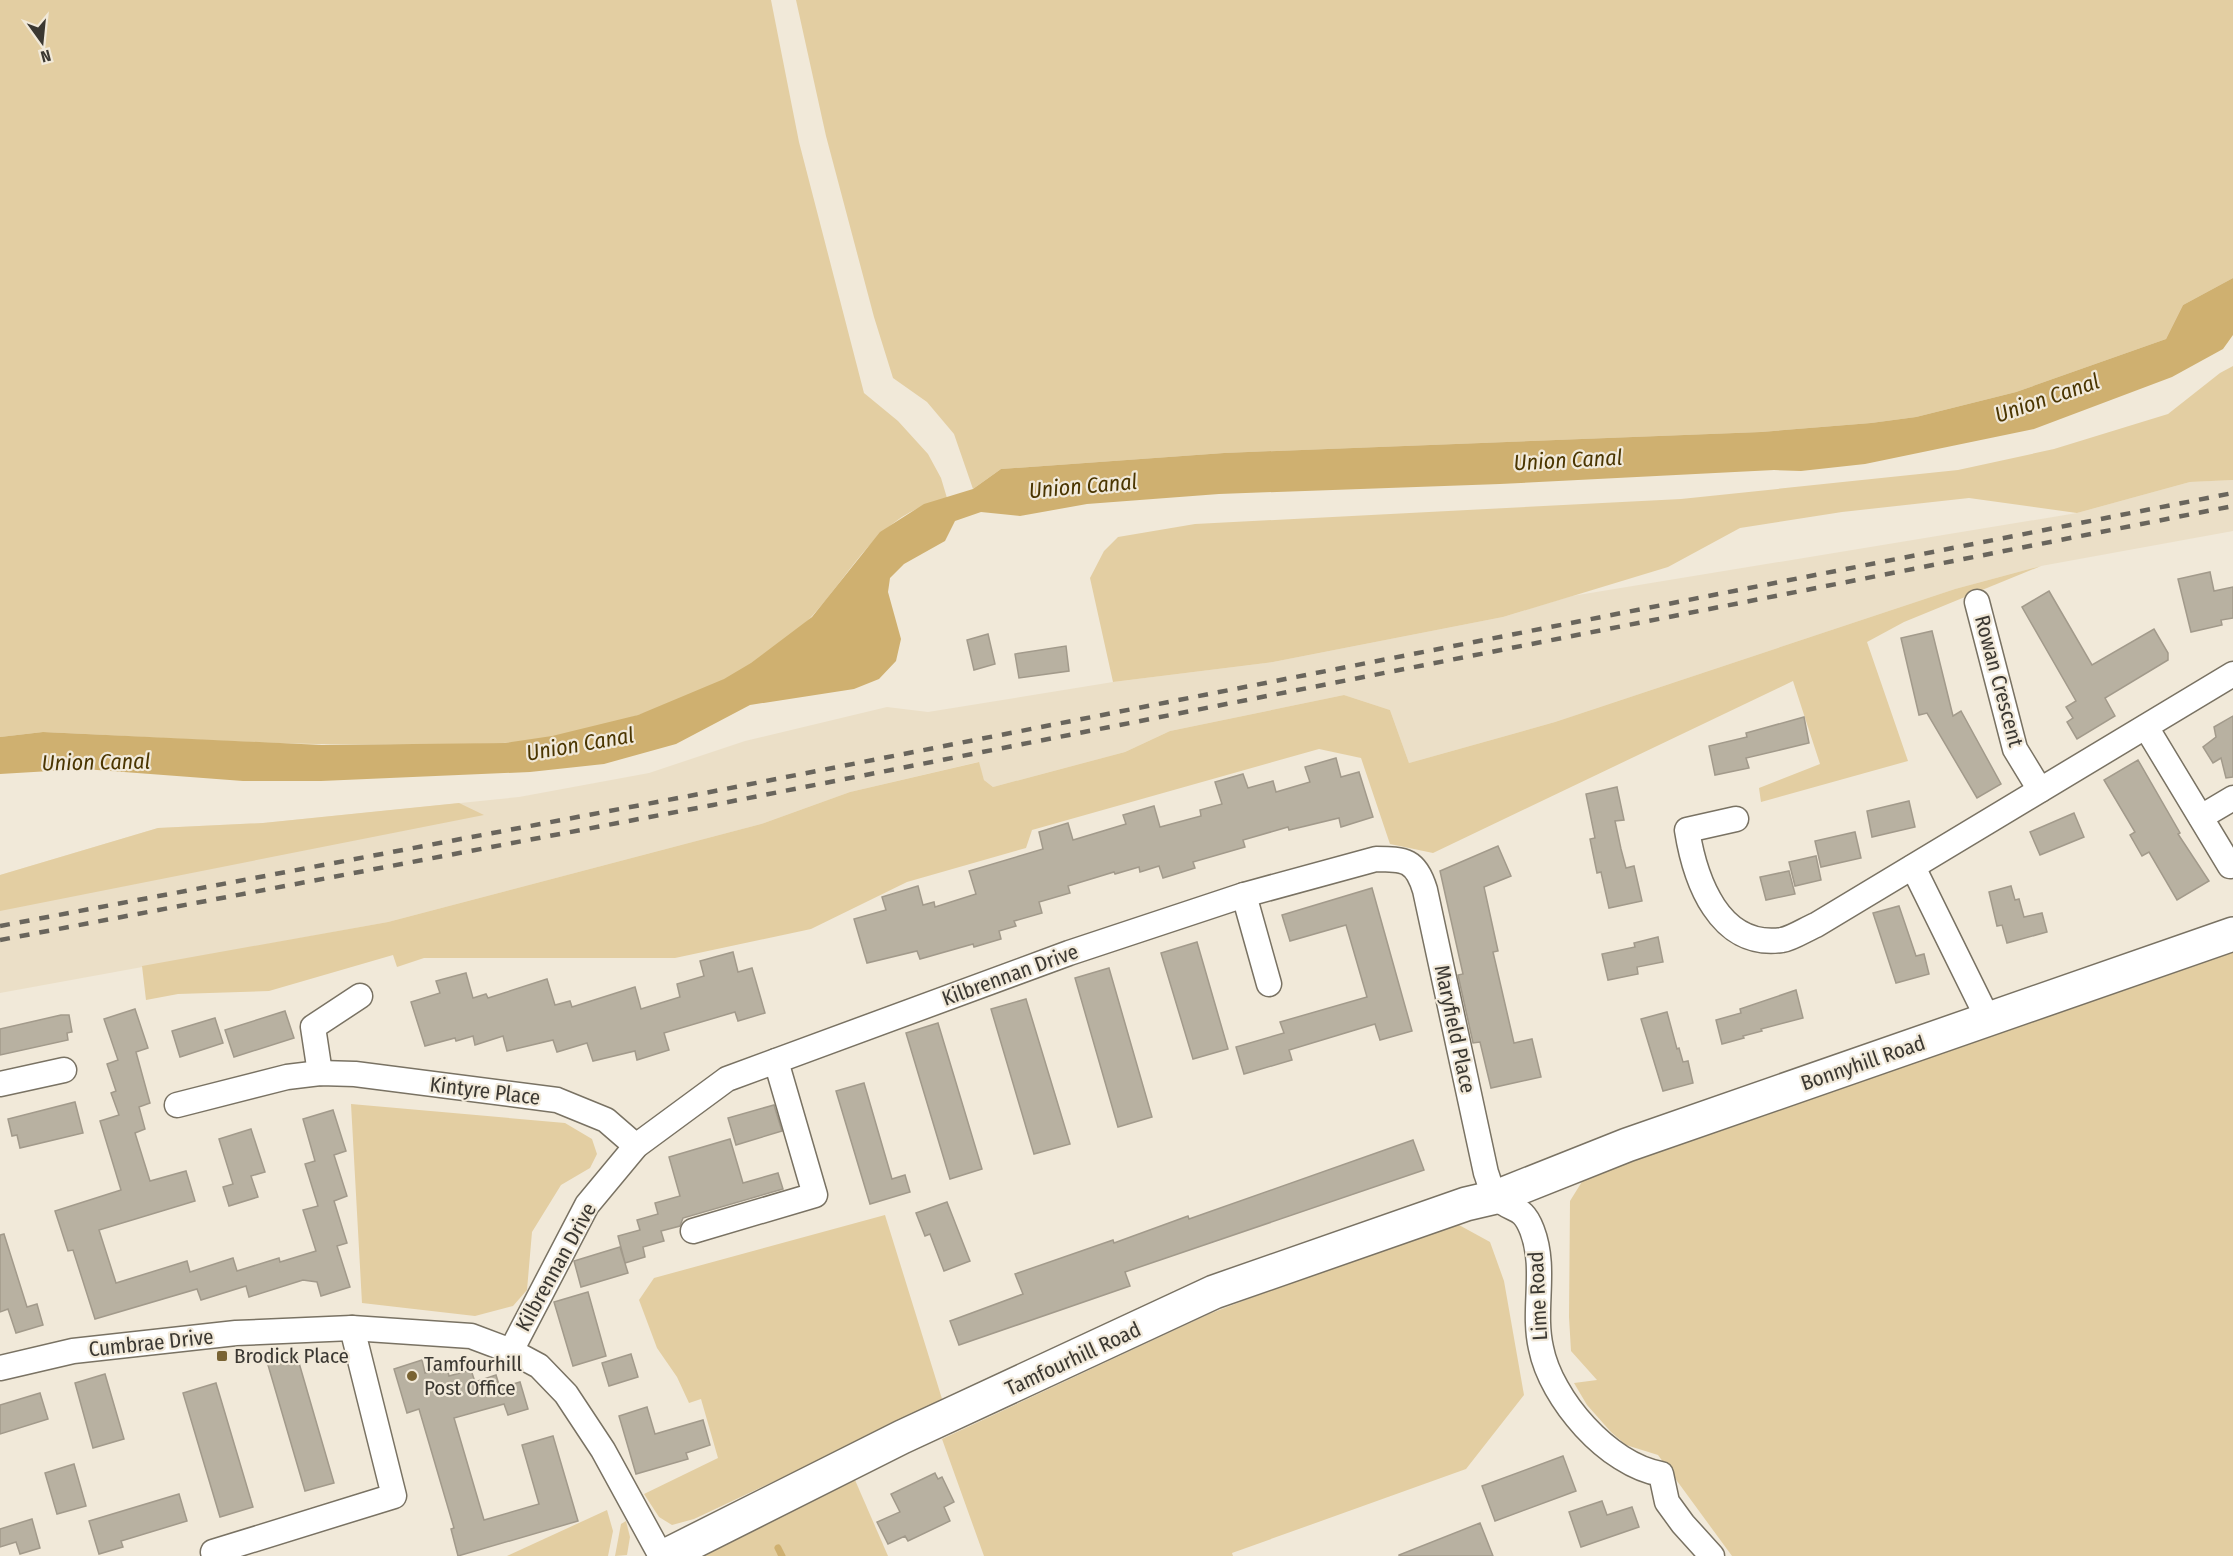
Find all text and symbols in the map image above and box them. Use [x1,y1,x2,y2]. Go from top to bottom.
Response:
north arrow [12,12,72,72]
text: N [39,46,53,66]
water label: Union Canal [1991,367,2103,428]
water label: Union Canal [1513,444,1623,476]
water label: Union Canal [1028,468,1139,504]
street label: Rowan Crescent [1969,612,2029,750]
water label: Union Canal [524,721,636,767]
water label: Union Canal [41,748,151,776]
street label: Kilbrennan Drive [938,938,1082,1012]
street label: Maryfield Place [1429,963,1481,1095]
street label: Bonnyhill Road [1797,1030,1929,1096]
street label: Kintyre Place [428,1071,542,1111]
street label: Kilbrennan Drive [510,1198,602,1336]
street label: Lime Road [1523,1251,1553,1341]
street label: Tamfourhill Road [1001,1316,1145,1402]
street label: Cumbrae Drive [87,1324,215,1362]
place label: Brodick Place [234,1343,349,1369]
marker: Brodick Place [215,1349,229,1363]
place label: Tamfourhill Post Office [424,1351,523,1401]
marker: Tamfourhill Post Office [405,1369,419,1383]

